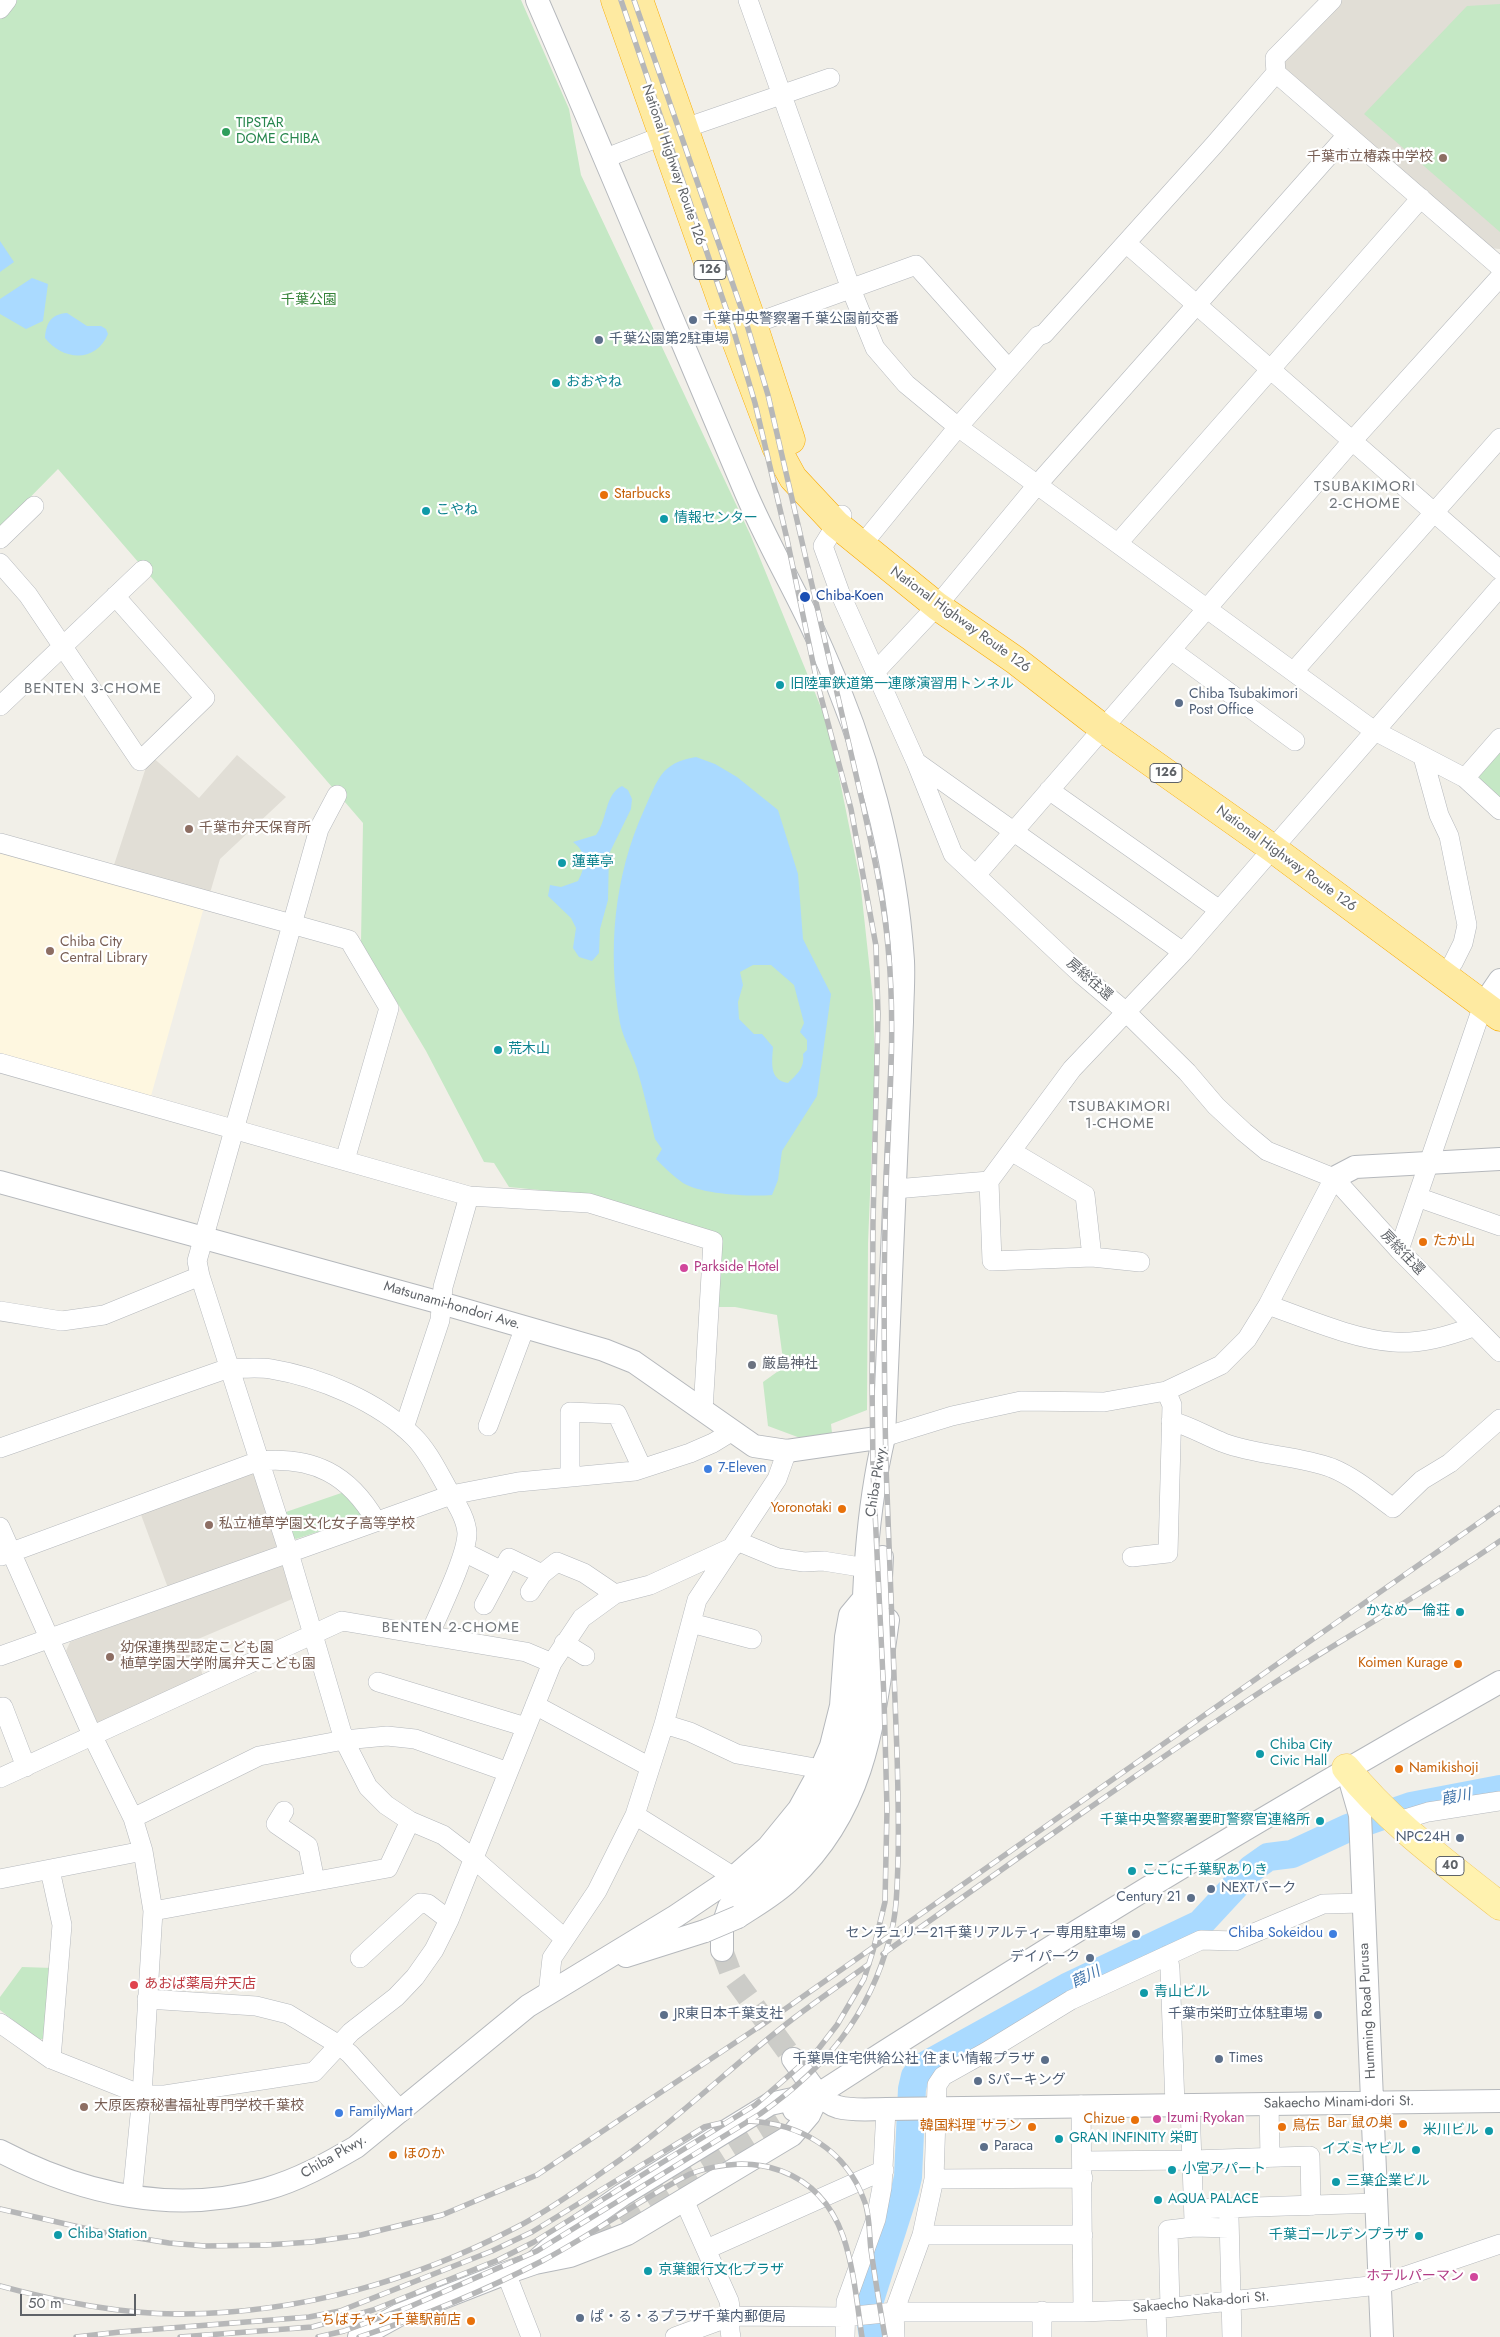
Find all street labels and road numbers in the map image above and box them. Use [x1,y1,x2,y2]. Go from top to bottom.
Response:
street label: National Highway Route 126 [638,82,708,248]
road number: 126 [694,260,726,280]
street label: National Highway Route 126 [887,564,1033,676]
road number: 126 [1150,764,1182,782]
street label: National Highway Route 126 [1213,803,1359,915]
street label: 房総往還 [1062,955,1116,1005]
street label: 房総往還 [1377,1227,1427,1279]
street label: Matsunami-hondori Ave. [382,1278,522,1334]
street label: Chiba Pkwy. [863,1444,891,1518]
road number: 40 [1436,1856,1464,1875]
street label: Humming Road Purusa [1356,1943,1380,2079]
street label: Sakaecho Minami-dori St. [1264,2093,1414,2113]
street label: Chiba Pkwy. [298,2131,370,2183]
street label: Sakaecho Naka-dori St. [1132,2289,1270,2317]

